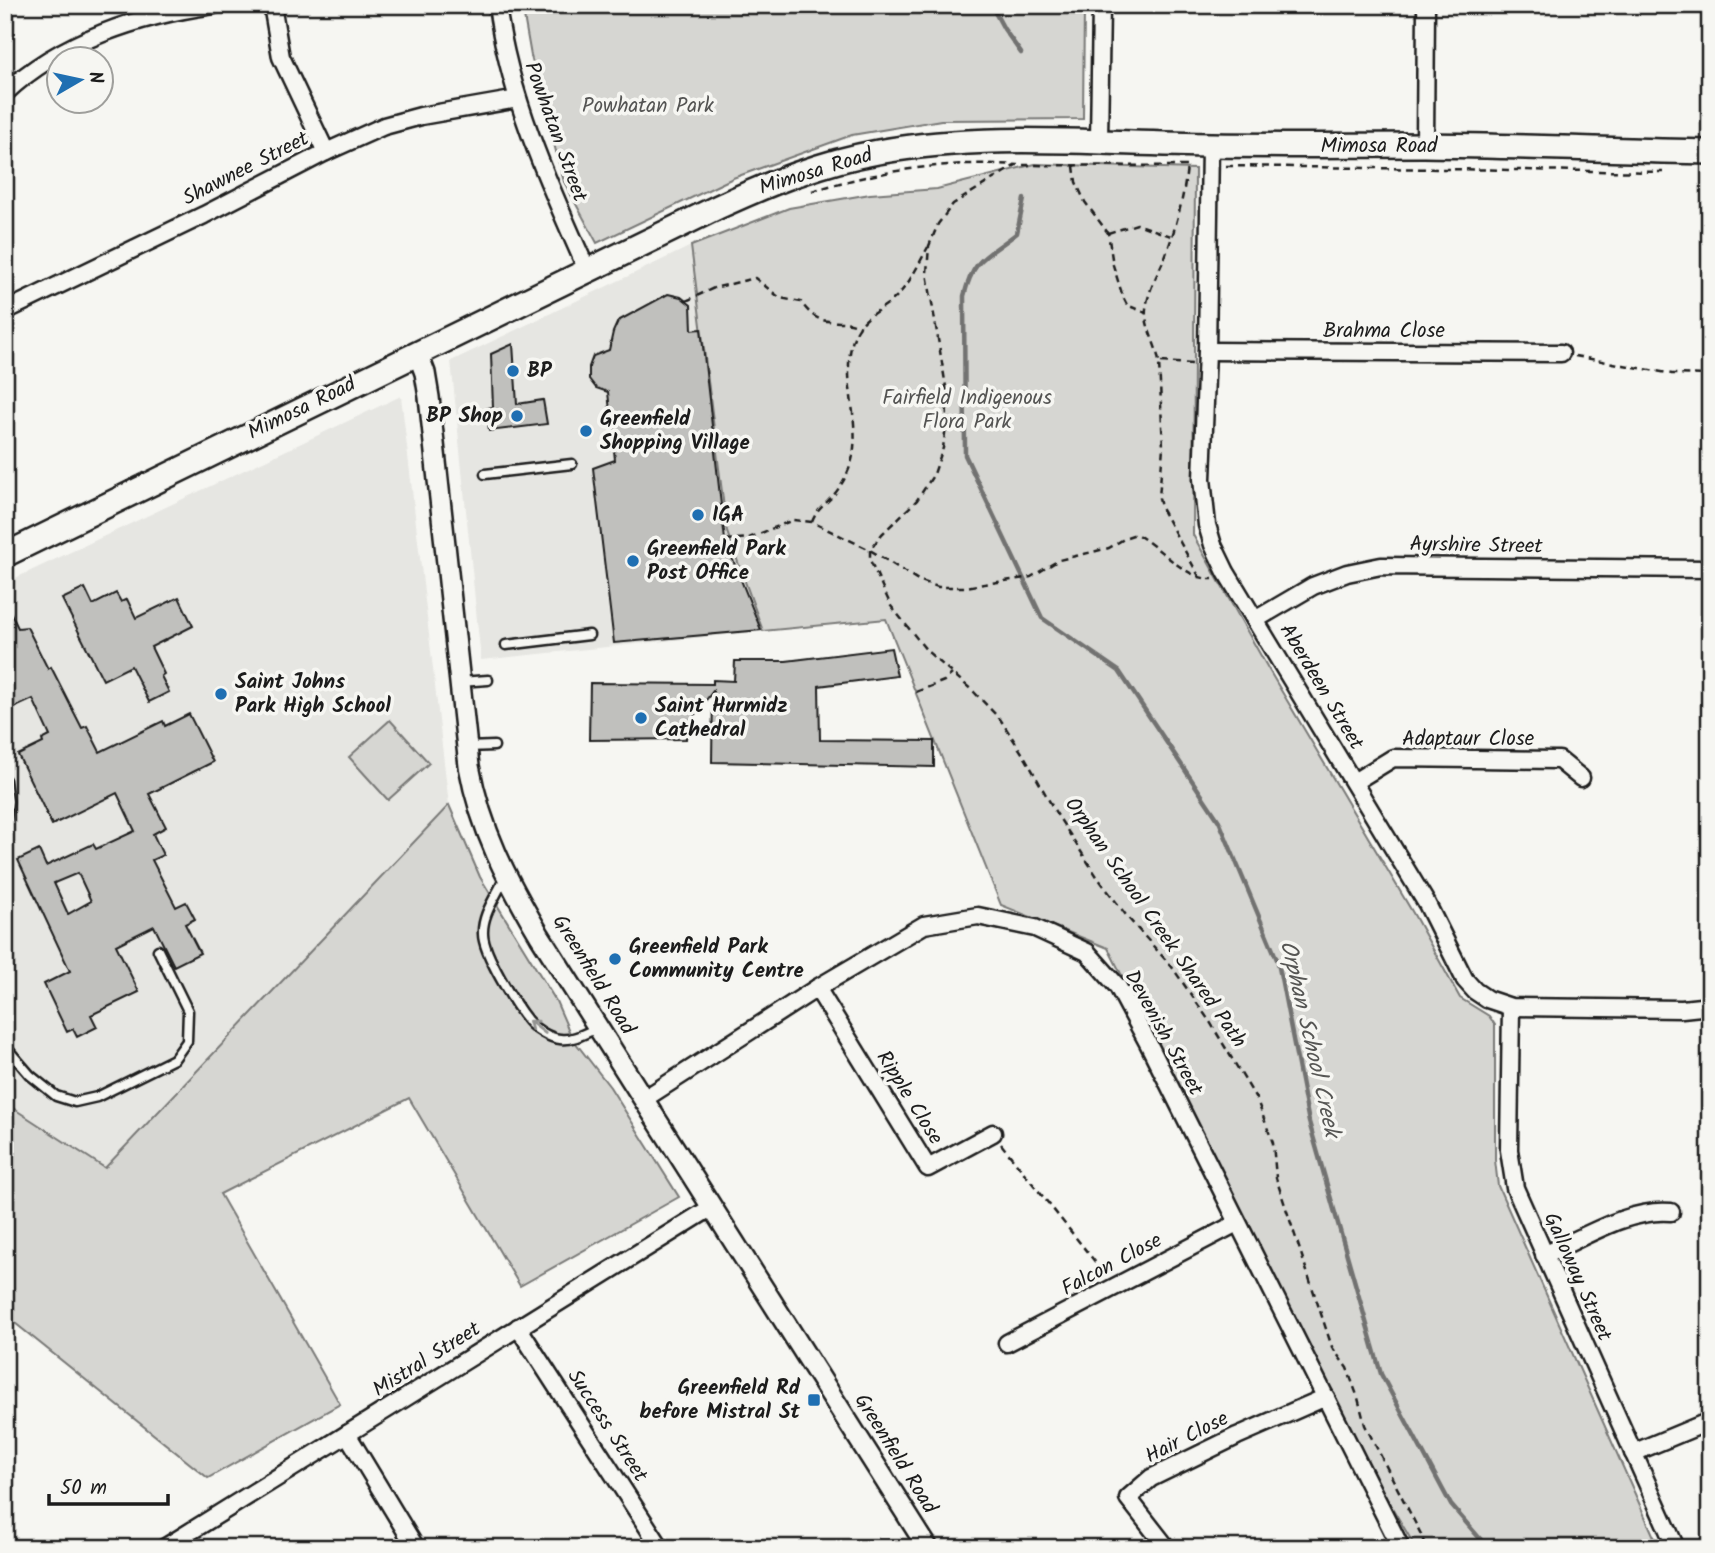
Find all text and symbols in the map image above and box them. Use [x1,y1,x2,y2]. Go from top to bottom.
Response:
north arrow [46,46,116,116]
street label: Powhatan Street [514,57,596,208]
text: N [79,69,111,86]
park label: Powhatan Park [582,90,714,123]
street label: Shawnee Street [177,123,316,215]
street label: Mimosa Road [1320,130,1438,163]
street label: Mimosa Road [755,139,877,205]
street label: Brahma Close [1323,315,1446,348]
place label: BP [527,355,553,388]
marker: BP [505,363,521,379]
street label: Mimosa Road [242,368,362,450]
park label: Fairfield Indigenous Flora Park [882,382,1052,439]
place label: BP Shop [426,400,503,433]
place label: Greenfield Shopping Village [600,403,750,460]
marker: BP Shop [509,408,525,424]
marker: Greenfield Shopping Village [578,423,594,439]
place label: IGA [712,499,744,532]
marker: IGA [690,507,706,523]
street label: Ayrshire Street [1409,528,1544,564]
place label: Greenfield Park Post Office [647,533,786,590]
marker: Greenfield Park Post Office [625,553,641,569]
street label: Aberdeen Street [1270,617,1372,757]
place label: Saint Johns Park High School [235,666,391,723]
marker: Saint Johns Park High School [213,686,229,702]
place label: Saint Hurmidz Cathedral [655,690,788,747]
marker: Saint Hurmidz Cathedral [633,710,649,726]
street label: Adaptaur Close [1402,723,1535,756]
street label: Orphan School Creek Shared Path [1055,791,1255,1055]
street label: Greenfield Road [543,908,643,1042]
place label: Greenfield Park Community Centre [629,931,804,988]
water label: Orphan School Creek [1269,937,1350,1144]
marker: Greenfield Park Community Centre [607,951,623,967]
street label: Devenish Street [1115,964,1212,1103]
one-way arrow [528,1020,546,1035]
street label: Ripple Close [867,1044,951,1152]
street label: Galloway Street [1534,1207,1620,1348]
street label: Falcon Close [1056,1224,1169,1305]
street label: Mistral Street [366,1313,488,1406]
street label: Success Street [558,1363,656,1490]
place label: Greenfield Rd before Mistral St [640,1372,801,1429]
street label: Greenfield Road [845,1387,945,1521]
marker: Greenfield Rd before Mistral St [806,1392,822,1408]
street label: Hair Close [1139,1403,1235,1473]
scale bar [49,1462,168,1506]
text: 50 m [60,1472,107,1505]

